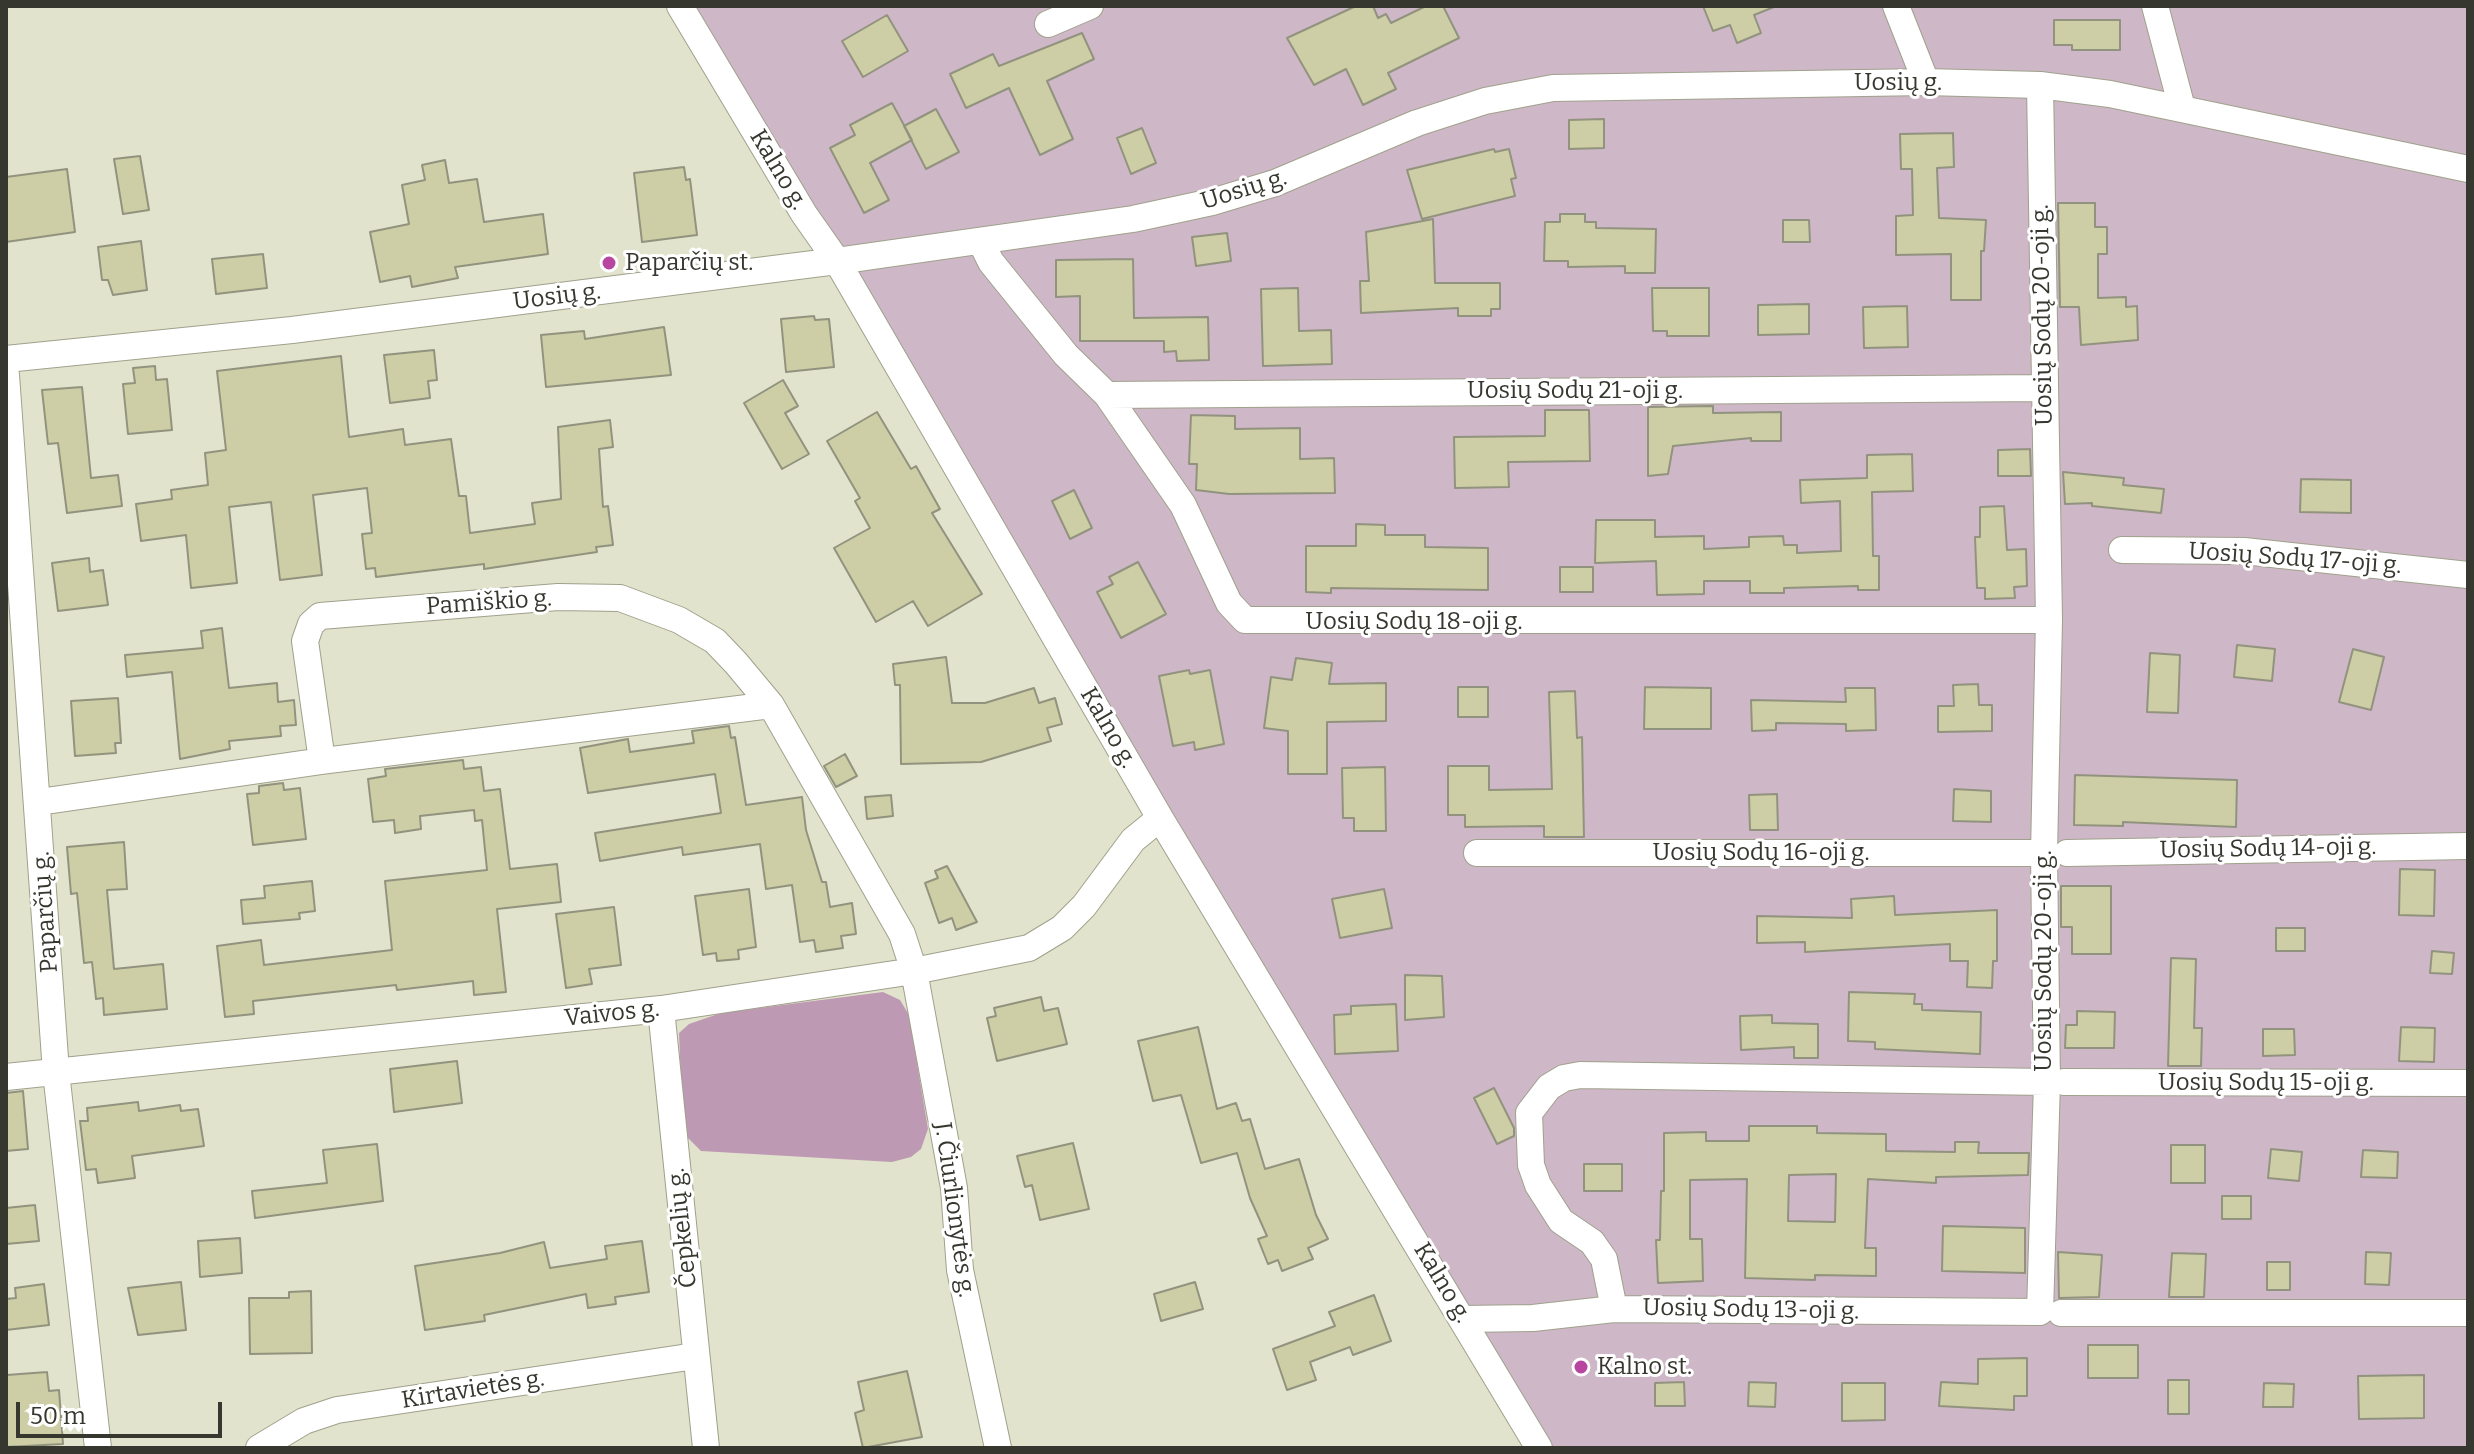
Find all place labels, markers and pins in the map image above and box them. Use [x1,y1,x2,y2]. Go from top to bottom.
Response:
place label: Paparčių st. [625,249,753,277]
marker: Paparčių st. [600,254,618,272]
place label: Kalno st. [1597,1353,1692,1381]
marker: Kalno st. [1572,1358,1590,1376]

